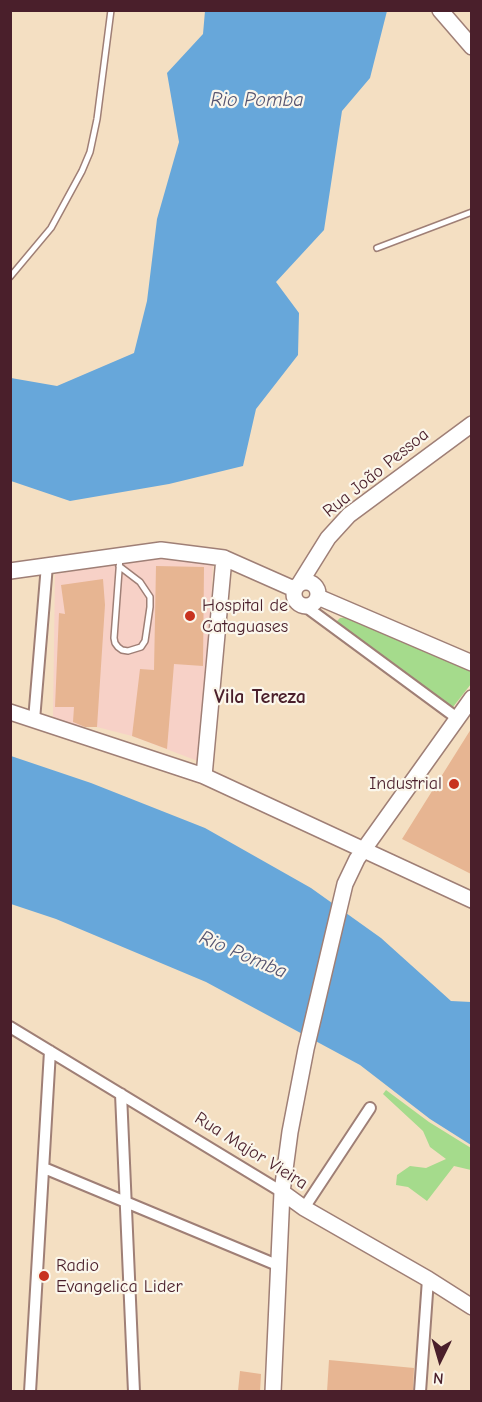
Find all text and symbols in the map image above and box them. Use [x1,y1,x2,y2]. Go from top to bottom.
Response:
water label: Rio Pomba [211,88,303,112]
street label: Rua João Pessoa [319,424,433,522]
place label: Hospital de Cataguases [202,595,288,638]
marker: Hospital de Cataguases [183,609,197,623]
district label: Vila Tereza [214,685,306,709]
place label: Industrial [369,773,442,795]
marker: Industrial [447,777,461,791]
water label: Rio Pomba [196,926,290,984]
street label: Rua Major Vieira [190,1108,312,1194]
place label: Radio Evangelica Lider [56,1255,183,1298]
marker: Radio Evangelica Lider [37,1269,51,1283]
north arrow [410,1330,470,1390]
text: N [432,1369,444,1387]

